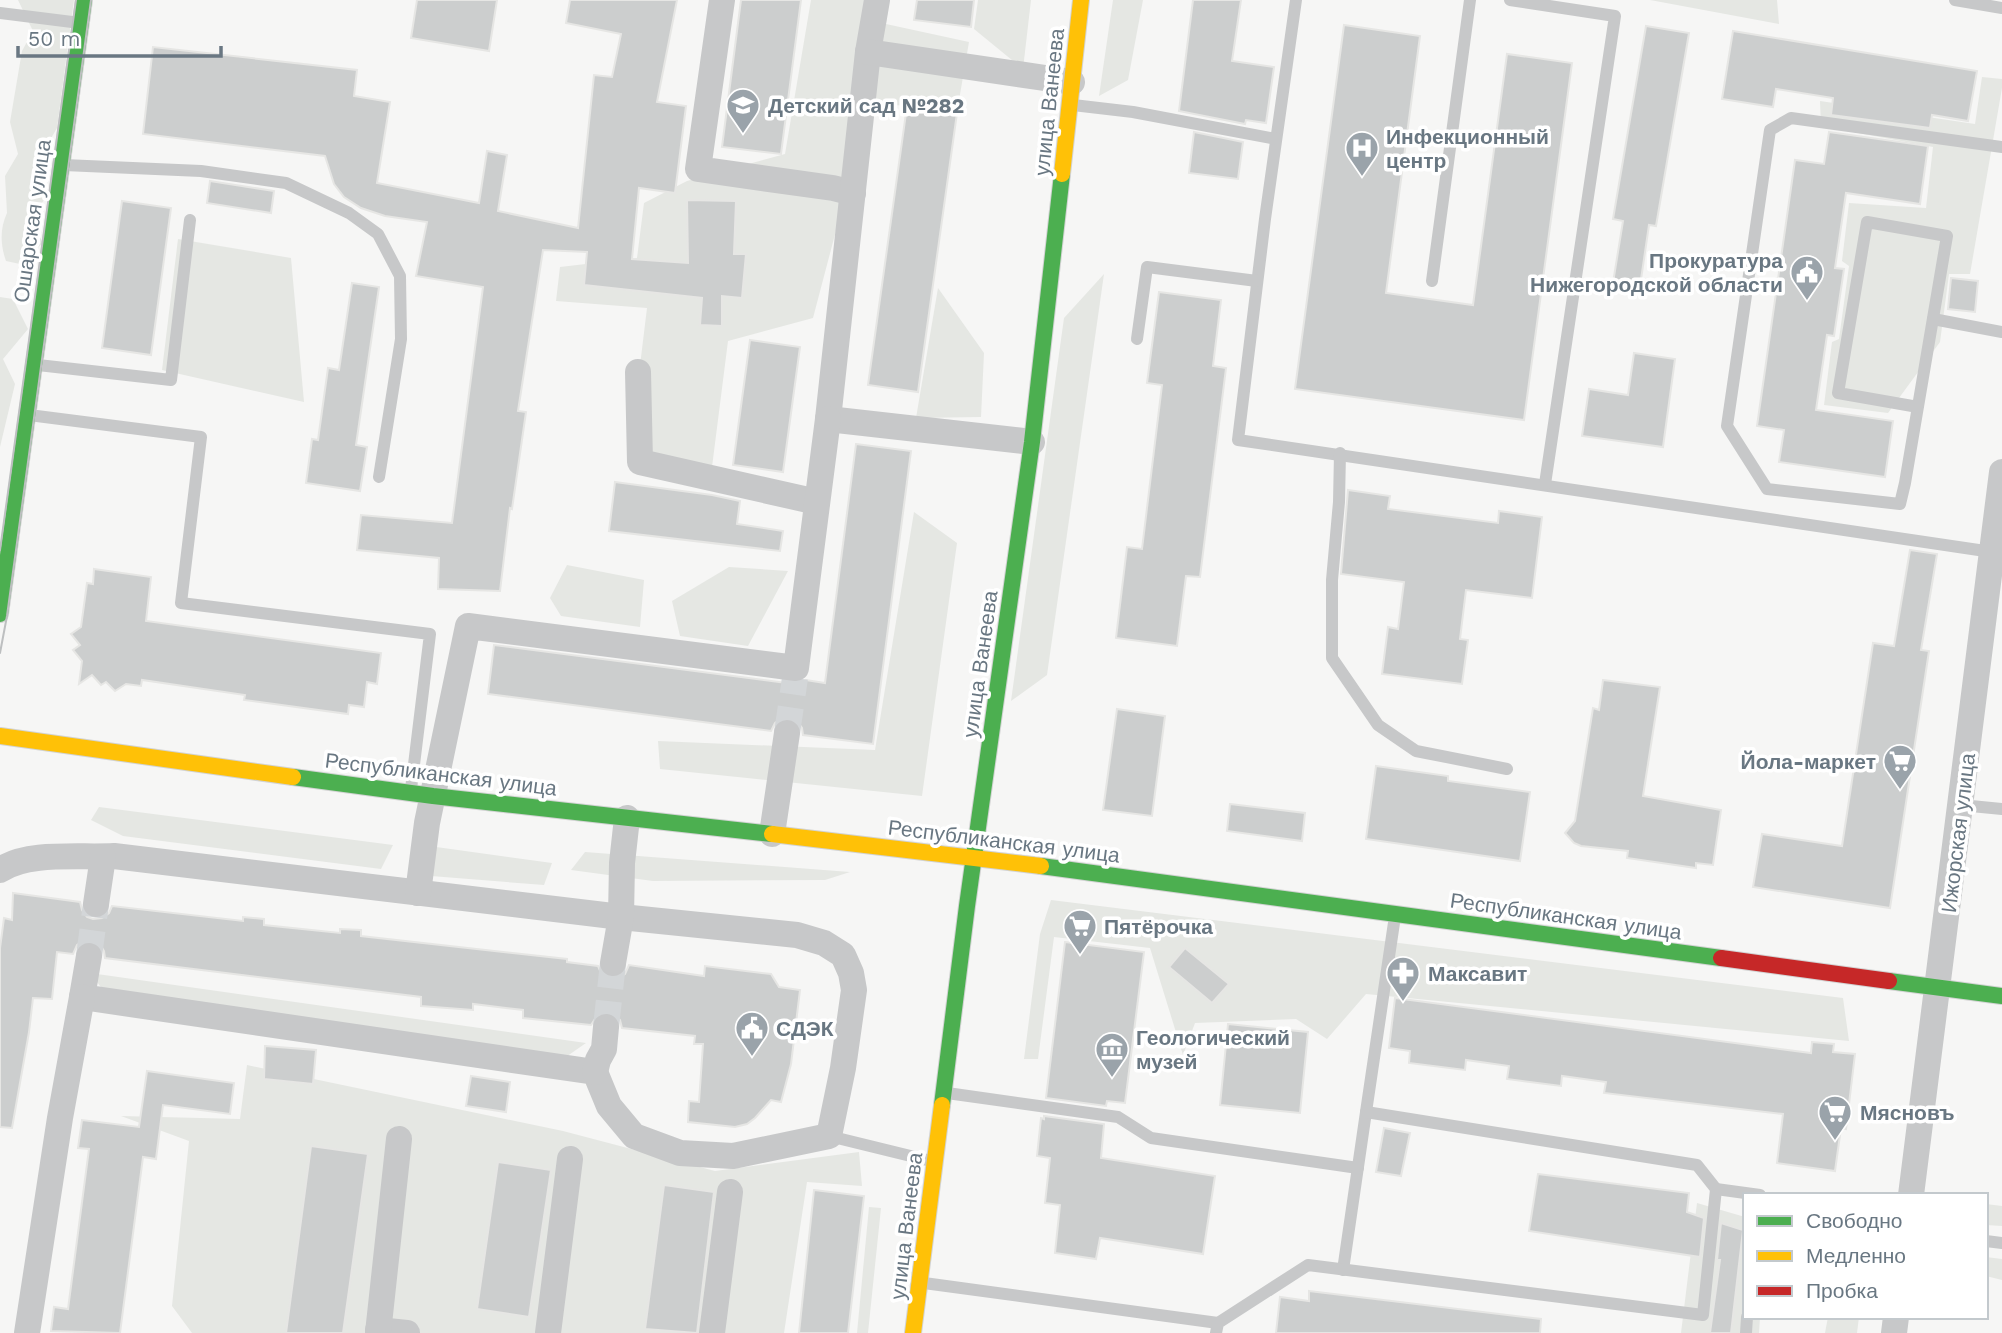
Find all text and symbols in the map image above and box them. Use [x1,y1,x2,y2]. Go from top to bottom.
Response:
scale bar [18,14,220,58]
text: 50 m [28,26,80,51]
street label: улица Ванеева [1029,27,1069,177]
school or university icon: Детский сад №282 [724,86,762,135]
place label: Детский сад №282 [768,93,964,118]
place label: Инфекционный центр [1386,124,1549,173]
hospital icon: Инфекционный центр [1343,129,1381,178]
street label: Ошарская улица [8,137,56,304]
place label: Прокуратура Нижегородской области [1530,248,1783,297]
public building icon: Прокуратура Нижегородской области [1788,253,1826,302]
street label: улица Ванеева [957,589,1003,739]
supermarket icon: Йола-маркет [1881,742,1919,791]
street label: Республиканская улица [324,747,559,801]
place label: Йола-маркет [1741,749,1876,774]
street label: Ижорская улица [1936,751,1980,914]
street label: Республиканская улица [887,814,1122,868]
street label: Республиканская улица [1449,887,1684,945]
supermarket icon: Пятёрочка [1061,907,1099,956]
place label: Пятёрочка [1104,914,1213,939]
pharmacy icon: Максавит [1384,954,1422,1003]
place label: Максавит [1428,961,1527,986]
public building icon: СДЭК [733,1009,771,1058]
place label: СДЭК [776,1016,834,1041]
place label: Геологический музей [1136,1025,1290,1074]
museum icon: Геологический музей [1093,1030,1131,1079]
supermarket icon: Мясновъ [1816,1093,1854,1142]
place label: Мясновъ [1860,1100,1955,1125]
street label: улица Ванеева [885,1151,927,1301]
legend [1743,1193,1988,1319]
text: Свободно [1806,1208,1903,1233]
text: Медленно [1806,1243,1906,1268]
text: Пробка [1806,1278,1878,1303]

